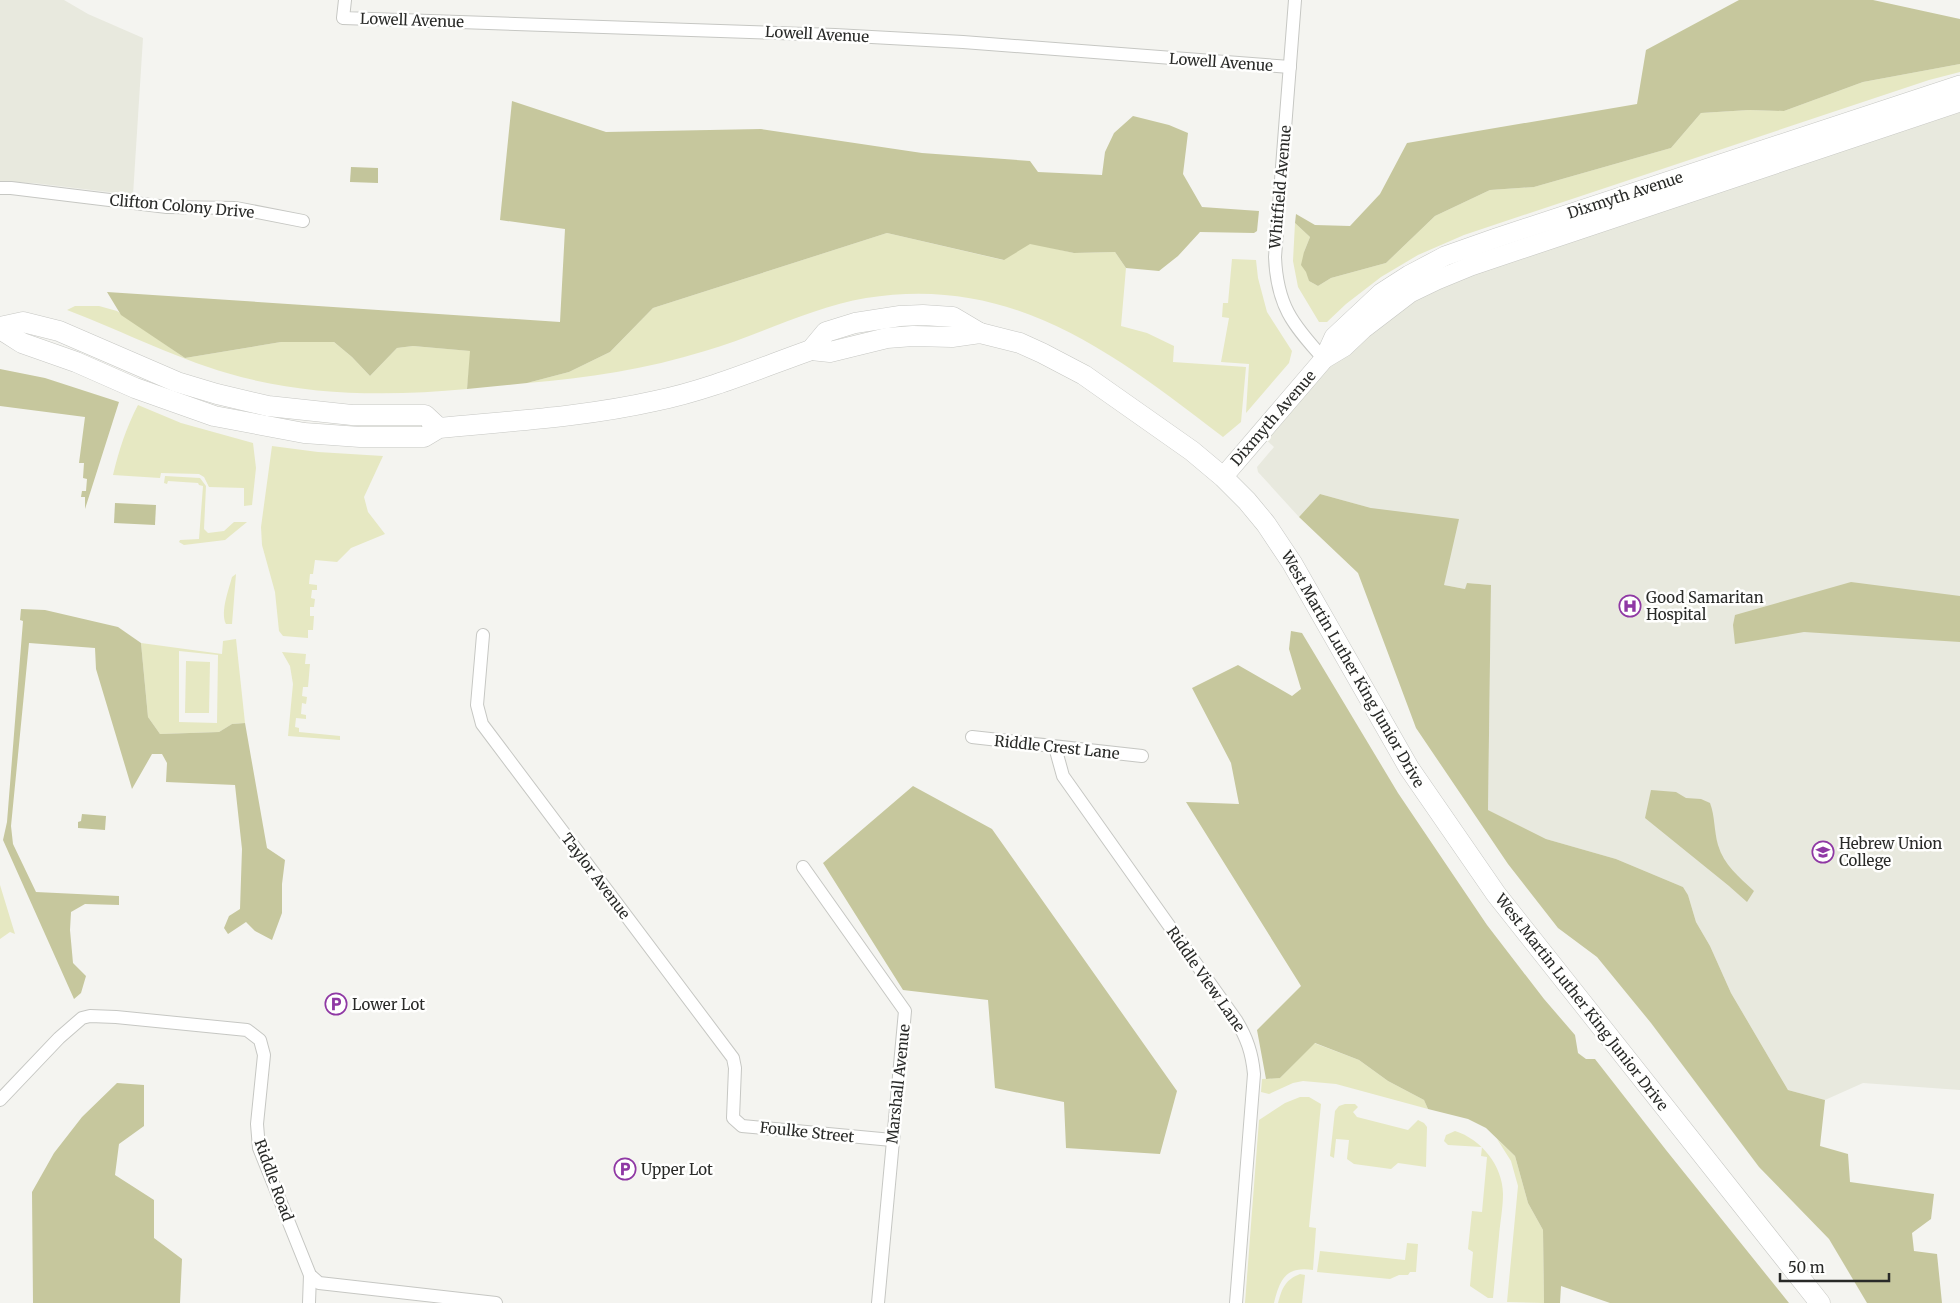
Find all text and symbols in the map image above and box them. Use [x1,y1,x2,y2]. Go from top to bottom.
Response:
street label: Lowell Avenue [360,9,465,31]
street label: Lowell Avenue [765,22,870,46]
street label: Lowell Avenue [1168,49,1274,75]
street label: Whitfield Avenue [1265,124,1295,251]
street label: Dixmyth Avenue [1565,167,1685,223]
street label: Clifton Colony Drive [109,190,255,222]
street label: Dixmyth Avenue [1226,366,1320,470]
street label: West Martin Luther King Junior Drive [1277,546,1429,791]
place label: Good Samaritan Hospital [1646,588,1764,624]
hospital icon: Good Samaritan Hospital [1618,594,1642,618]
street label: Riddle Crest Lane [993,731,1121,763]
street label: Taylor Avenue [558,829,635,923]
place label: Hebrew Union College [1839,834,1942,870]
school or university icon: Hebrew Union College [1811,840,1835,864]
street label: West Martin Luther King Junior Drive [1491,889,1673,1114]
street label: Riddle View Lane [1163,923,1249,1035]
parking icon: Lower Lot [324,992,348,1016]
place label: Lower Lot [352,995,425,1014]
street label: Marshall Avenue [882,1023,914,1145]
street label: Foulke Street [759,1118,855,1146]
street label: Riddle Road [250,1136,298,1224]
parking icon: Upper Lot [613,1157,637,1181]
place label: Upper Lot [641,1160,713,1179]
scale bar [1780,1250,1889,1282]
text: 50 m [1788,1258,1825,1277]

